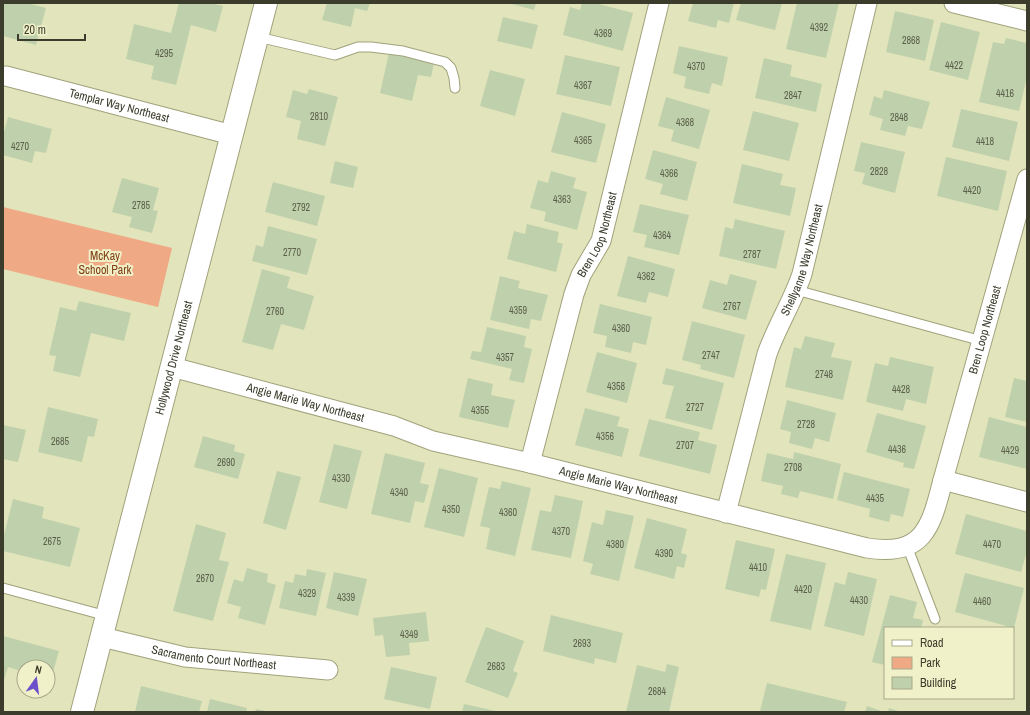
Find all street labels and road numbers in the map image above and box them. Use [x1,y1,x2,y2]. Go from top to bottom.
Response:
street label: Templar Way Northeast [68,85,171,126]
street label: Bren Loop Northeast [573,190,621,280]
street label: Shellyanne Way Northeast [777,202,827,319]
street label: Bren Loop Northeast [965,284,1005,376]
street label: Hollywood Drive Northeast [151,299,196,416]
street label: Angie Marie Way Northeast [244,379,366,426]
street label: Angie Marie Way Northeast [557,462,679,508]
street label: Sacramento Court Northeast [150,641,277,673]

